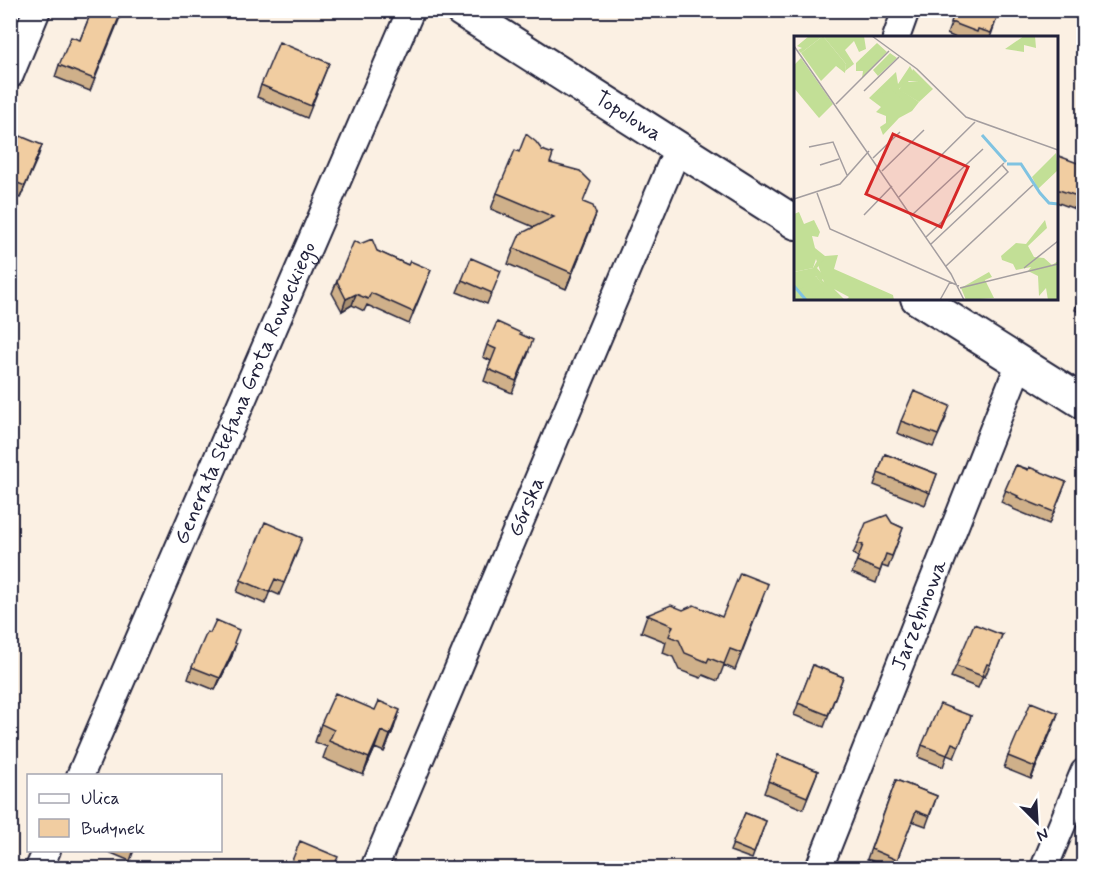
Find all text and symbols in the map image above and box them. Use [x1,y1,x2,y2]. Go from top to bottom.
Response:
inset map [794,36,1058,300]
street label: Topolowa [589,84,667,148]
street label: Generała Stefana Grota Roweckiego [168,237,323,549]
street label: Górska [501,473,551,541]
street label: Jarzębinowa [885,555,954,675]
legend [27,774,222,852]
text: Ulica [81,787,120,811]
north arrow [1007,792,1067,852]
text: Budynek [81,817,145,841]
text: N [1033,823,1052,846]

